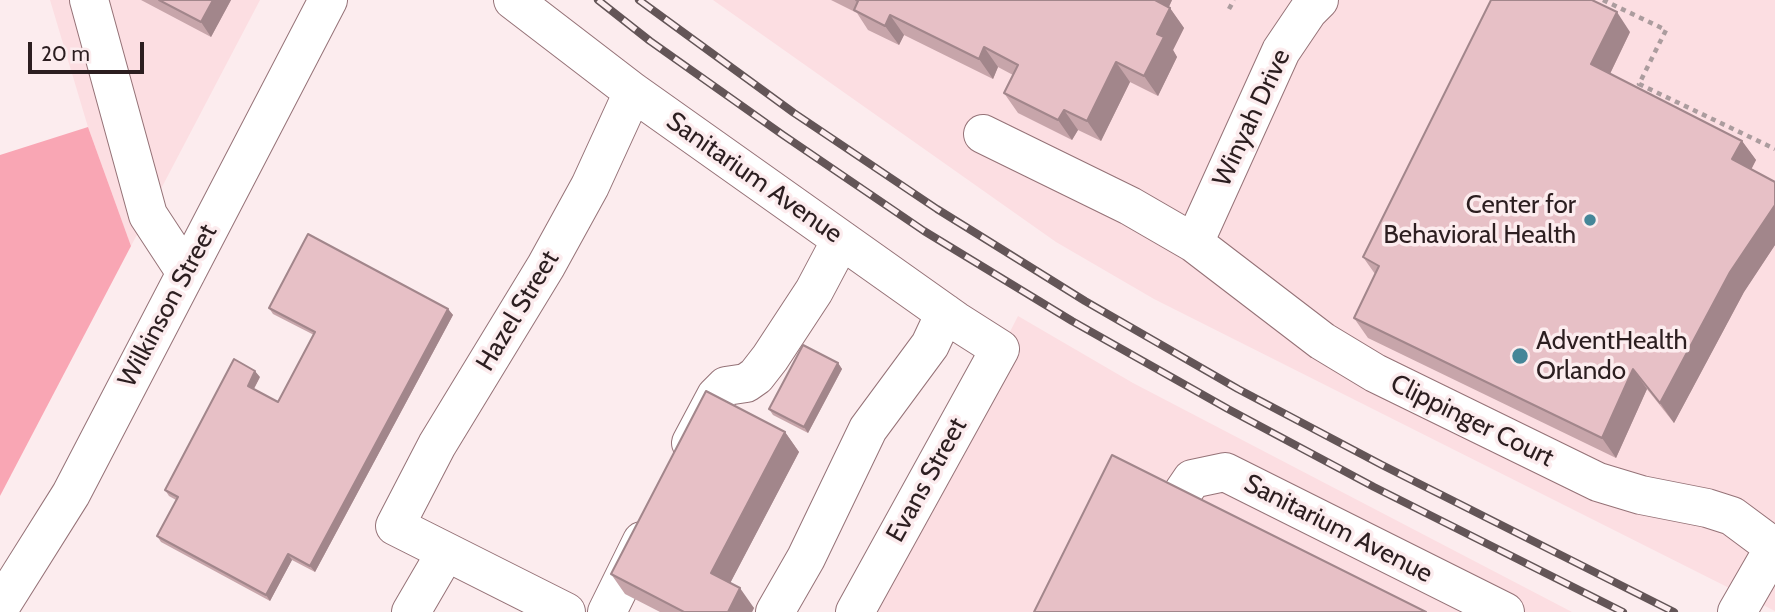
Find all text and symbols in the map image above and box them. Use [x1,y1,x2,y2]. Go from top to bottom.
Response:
scale bar [32,28,147,72]
text: 20 m [41,41,90,66]
street label: Winyah Drive [1207,44,1297,192]
street label: Sanitarium Avenue [660,106,848,250]
place label: Center for Behavioral Health [1383,189,1576,250]
marker: Center for Behavioral Health [1582,212,1598,228]
street label: Wilkinson Street [112,219,224,393]
street label: Hazel Street [470,245,566,377]
place label: AdventHealth Orlando [1536,325,1688,386]
marker: AdventHealth Orlando [1510,346,1530,366]
street label: Clippinger Court [1385,368,1559,474]
street label: Evans Street [880,412,974,548]
street label: Sanitarium Avenue [1239,468,1437,590]

